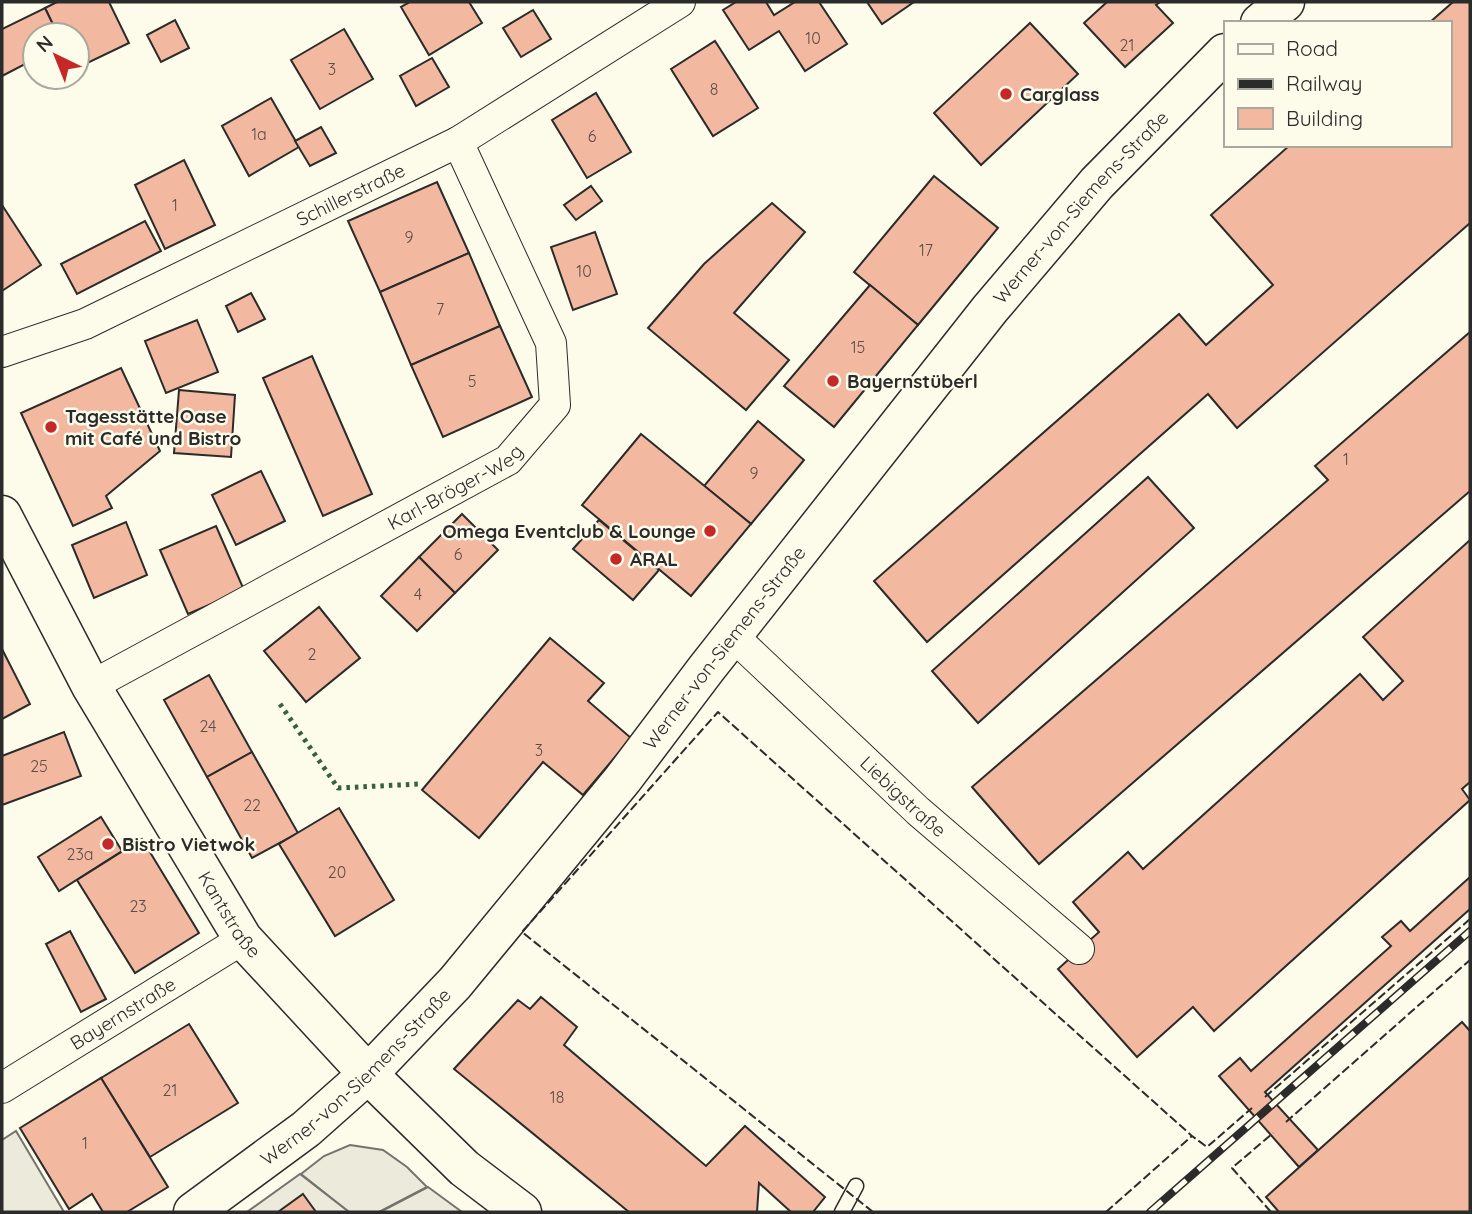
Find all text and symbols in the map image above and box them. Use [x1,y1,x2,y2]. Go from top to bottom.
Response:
north arrow [21,21,91,91]
legend [1224,21,1451,147]
house number: 10 [805,28,821,48]
text: N [31,30,58,57]
house number: 21 [1120,35,1134,55]
text: Road [1286,35,1338,61]
house number: 3 [328,59,336,79]
text: Railway [1286,70,1362,96]
house number: 8 [710,79,718,99]
place label: Carglass [1020,82,1099,106]
marker: Carglass [998,86,1014,102]
text: Building [1286,105,1363,131]
street label: Werner-von-Siemens-Straße [988,106,1173,309]
house number: 1a [251,124,267,144]
house number: 6 [588,126,597,146]
street label: Schillerstraße [292,158,409,231]
house number: 1 [172,195,178,215]
house number: 9 [405,227,414,247]
house number: 17 [919,240,933,260]
house number: 10 [576,261,592,281]
house number: 7 [436,299,444,319]
house number: 15 [851,337,865,357]
place label: Bayernstüberl [847,369,978,393]
house number: 5 [468,371,476,391]
marker: Bayernstüberl [825,373,841,389]
place label: Tagesstätte Oase mit Café und Bistro [65,404,242,450]
marker: Tagesstätte Oase mit Café und Bistro [43,419,59,435]
street label: Karl-Bröger-Weg [383,439,528,535]
house number: 1 [1343,449,1349,469]
house number: 9 [750,463,759,483]
place label: Omega Eventclub & Lounge [442,519,696,543]
marker: Omega Eventclub & Lounge [702,523,718,539]
street label: Werner-von-Siemens-Straße [638,541,811,754]
house number: 6 [454,544,463,564]
place label: ARAL [630,547,678,571]
marker: ARAL [608,551,624,567]
house number: 4 [414,584,422,604]
house number: 2 [308,644,317,664]
house number: 24 [199,716,217,736]
house number: 3 [535,740,543,760]
street label: Liebigstraße [855,751,951,842]
house number: 25 [30,756,48,776]
house number: 22 [243,795,261,815]
place label: Bistro Vietwok [122,832,255,856]
marker: Bistro Vietwok [100,836,116,852]
house number: 23a [67,844,93,864]
house number: 20 [328,862,346,882]
street label: Kantstraße [193,867,266,963]
house number: 23 [129,896,147,916]
street label: Bayernstraße [65,972,180,1055]
street label: Werner-von-Siemens-Straße [255,983,456,1171]
house number: 21 [163,1080,177,1100]
house number: 18 [550,1087,564,1107]
house number: 1 [82,1133,88,1153]

